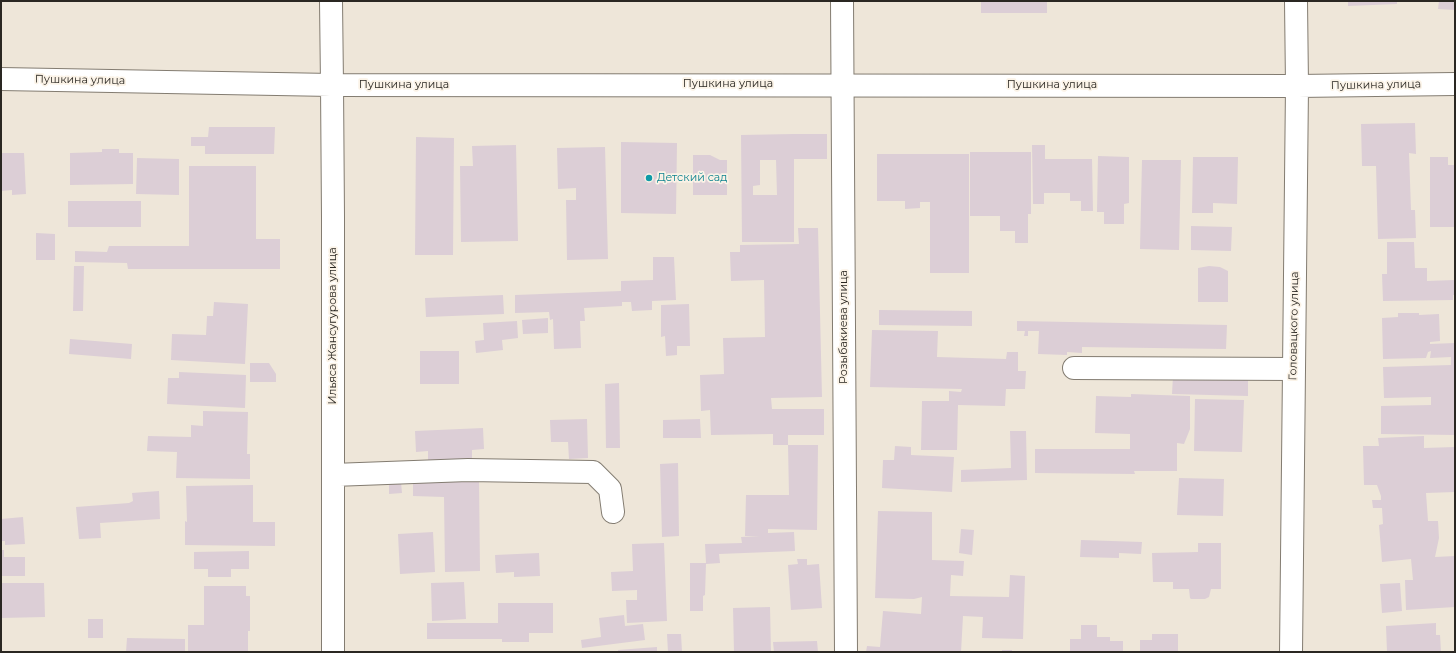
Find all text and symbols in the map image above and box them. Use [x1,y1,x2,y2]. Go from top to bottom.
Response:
street label: Пушкина улица [35,73,125,87]
street label: Пушкина улица [683,77,773,91]
street label: Пушкина улица [359,78,449,92]
street label: Пушкина улица [1007,78,1097,92]
street label: Пушкина улица [1331,78,1421,92]
place label: Детский сад [657,171,727,185]
marker: Детский сад [644,173,654,183]
street label: Ильяса Жансугурова улица [326,247,340,405]
street label: Розыбакиева улица [837,270,851,384]
street label: Головацкого улица [1286,271,1302,381]

